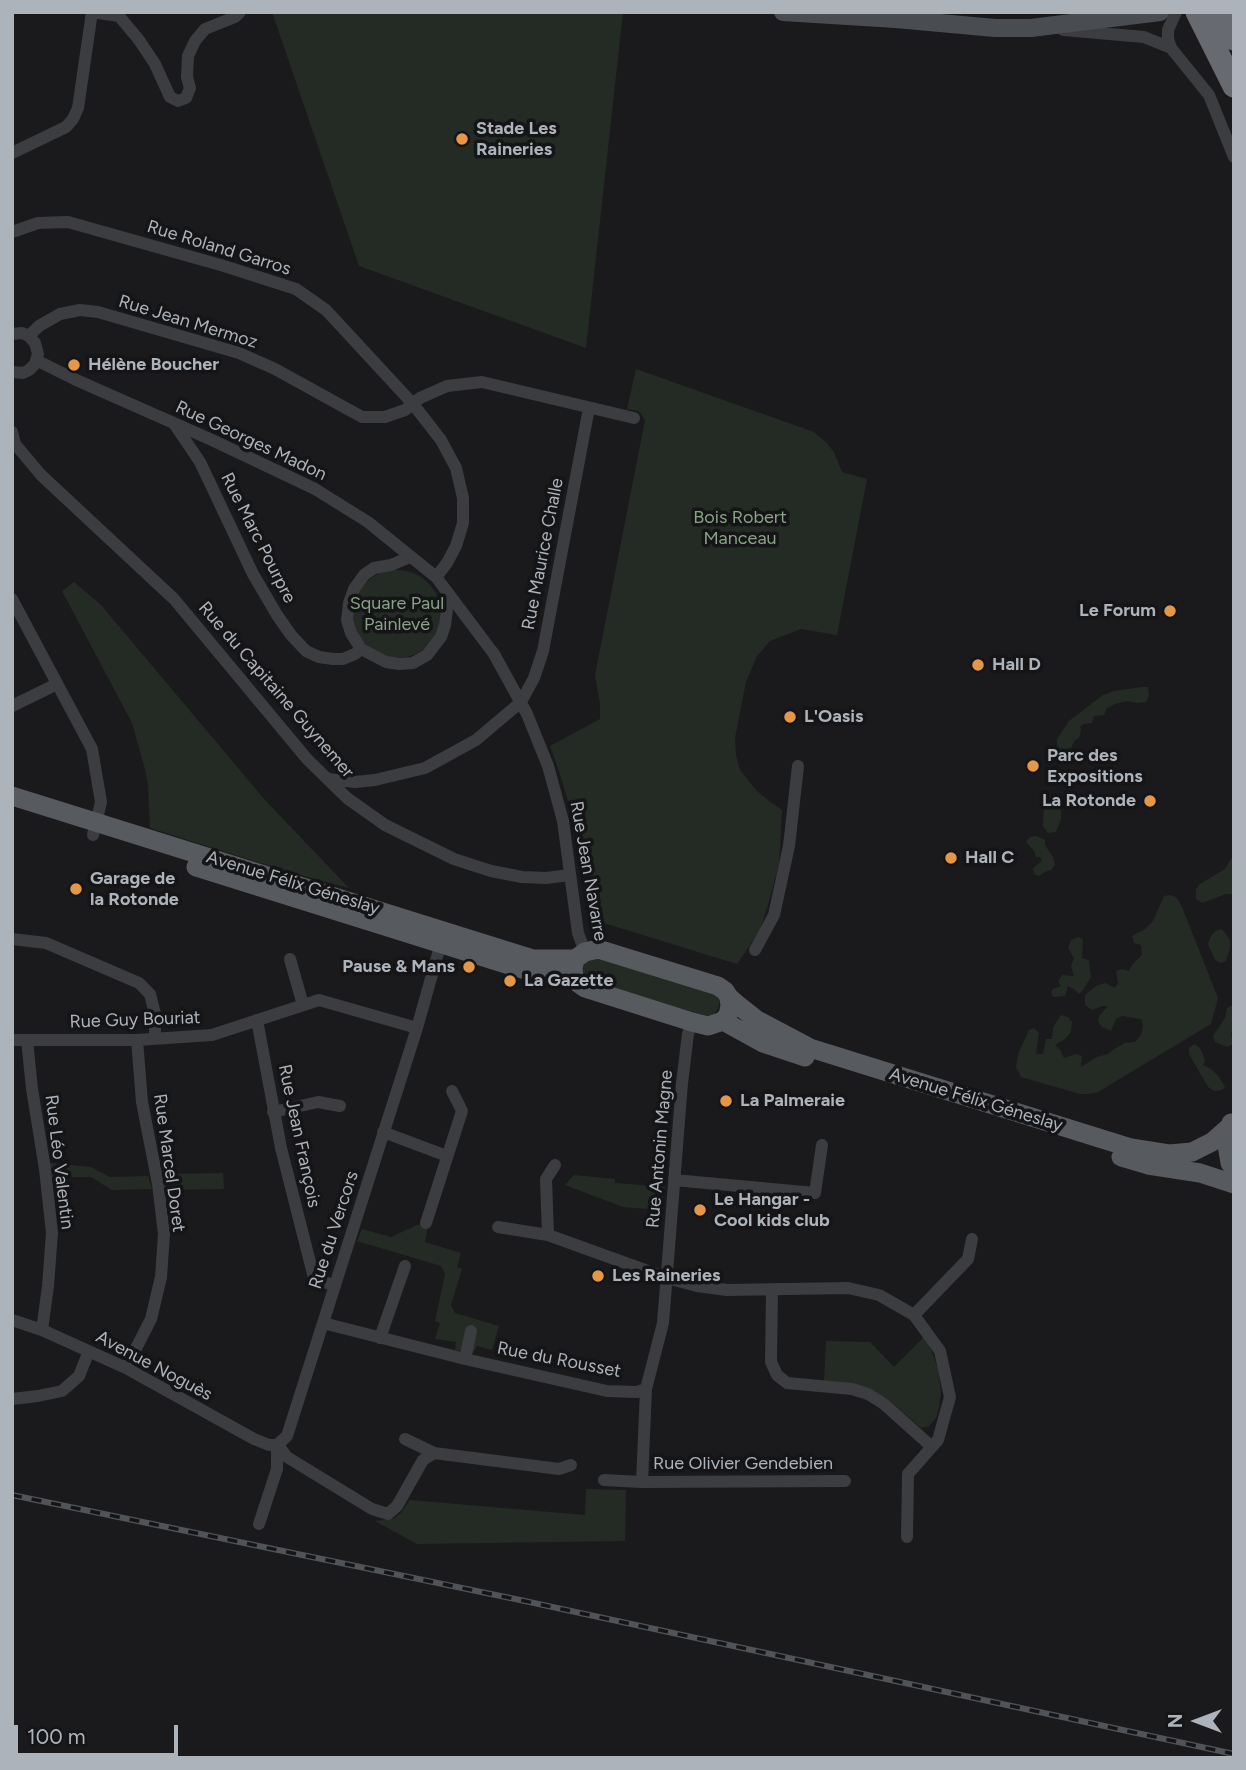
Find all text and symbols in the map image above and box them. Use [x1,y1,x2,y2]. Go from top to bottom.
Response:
place label: Stade Les Raineries [476,118,557,160]
marker: Stade Les Raineries [454,131,470,147]
street label: Rue Roland Garros [144,216,294,280]
street label: Rue Jean Mermoz [116,291,260,353]
place label: Hélène Boucher [88,354,219,376]
marker: Hélène Boucher [66,357,82,373]
street label: Rue Georges Madon [172,396,330,486]
street label: Rue Marc Pourpre [216,469,300,607]
street label: Rue Maurice Challe [518,476,568,632]
park label: Bois Robert Manceau [693,507,787,550]
park label: Square Paul Painlevé [350,593,444,636]
street label: Rue du Capitaine Guynemer [194,598,358,782]
place label: Le Forum [1079,600,1156,622]
marker: Le Forum [1162,603,1178,619]
place label: Hall D [992,654,1041,676]
marker: Hall D [970,657,986,673]
place label: L'Oasis [804,706,863,728]
marker: L'Oasis [782,709,798,725]
place label: Parc des Expositions [1047,745,1143,788]
marker: Parc des Expositions [1025,758,1041,774]
place label: La Rotonde [1042,790,1136,812]
marker: La Rotonde [1142,793,1158,809]
street label: Rue Jean Navarre [565,799,611,943]
street label: Avenue Félix Géneslay [204,846,382,920]
place label: Hall C [965,847,1014,869]
marker: Hall C [943,850,959,866]
place label: Garage de la Rotonde [90,868,179,910]
marker: Garage de la Rotonde [68,881,84,897]
place label: Pause & Mans [342,956,455,978]
marker: Pause & Mans [461,959,477,975]
place label: La Gazette [524,970,613,992]
marker: La Gazette [502,973,518,989]
street label: Rue Guy Bouriat [69,1007,201,1033]
street label: Rue Jean François [273,1062,325,1210]
street label: Avenue Félix Géneslay [887,1063,1065,1137]
street label: Rue Antonin Magne [642,1069,678,1229]
place label: La Palmeraie [740,1090,845,1112]
street label: Rue Marcel Doret [149,1092,189,1234]
street label: Rue Léo Valentin [40,1093,78,1231]
marker: La Palmeraie [718,1093,734,1109]
street label: Rue du Vercors [305,1168,363,1292]
place label: Le Hangar - Cool kids club [714,1189,830,1232]
marker: Le Hangar - Cool kids club [692,1202,708,1218]
place label: Les Raineries [612,1265,720,1287]
marker: Les Raineries [590,1268,606,1284]
street label: Avenue Noguès [92,1326,216,1406]
street label: Rue du Rousset [495,1337,623,1383]
street label: Rue Olivier Gendebien [653,1453,833,1475]
north arrow [1162,1686,1232,1756]
scale bar [18,1710,182,1754]
text: N [1164,1714,1187,1728]
text: 100 m [27,1724,86,1749]

